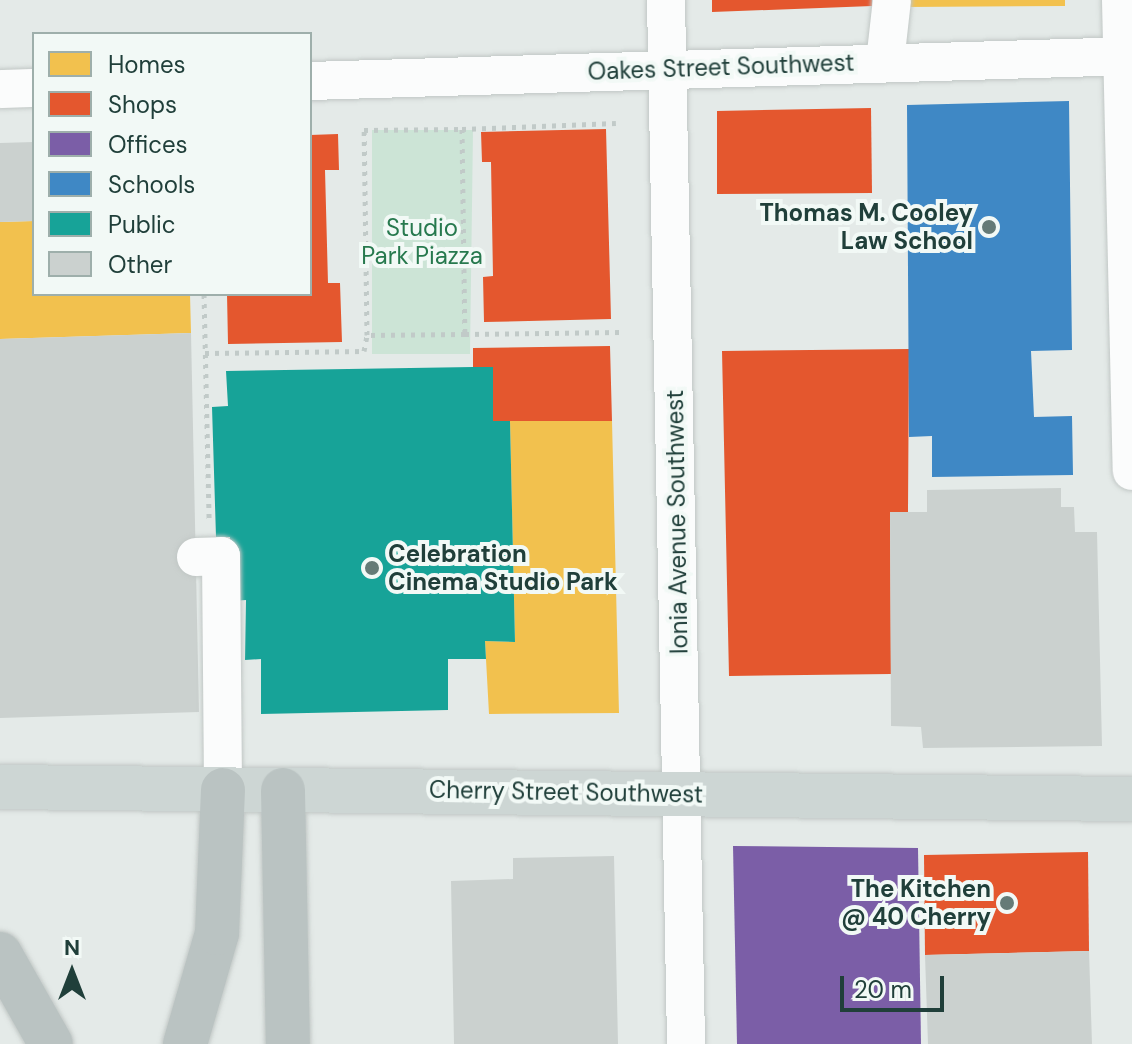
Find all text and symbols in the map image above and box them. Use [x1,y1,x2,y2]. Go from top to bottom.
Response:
legend [32,32,312,296]
street label: Oakes Street Southwest [587,48,855,86]
text: Homes [108,49,186,80]
text: Shops [108,89,177,120]
text: Offices [108,129,188,160]
text: Schools [108,169,195,200]
place label: Thomas M. Cooley Law School [759,199,973,255]
text: Public [108,209,176,240]
park label: Studio Park Piazza [361,214,483,270]
marker: Thomas M. Cooley Law School [980,218,998,236]
text: Other [108,249,172,280]
street label: Ionia Avenue Southwest [660,390,694,654]
place label: Celebration Cinema Studio Park [388,540,618,596]
marker: Celebration Cinema Studio Park [363,559,381,577]
street label: Cherry Street Southwest [429,775,703,809]
place label: The Kitchen @ 40 Cherry [841,875,991,931]
marker: The Kitchen @ 40 Cherry [998,894,1016,912]
north arrow [32,932,112,1012]
text: N [64,933,80,962]
scale bar [844,960,948,1010]
text: 20 m [854,974,912,1005]

